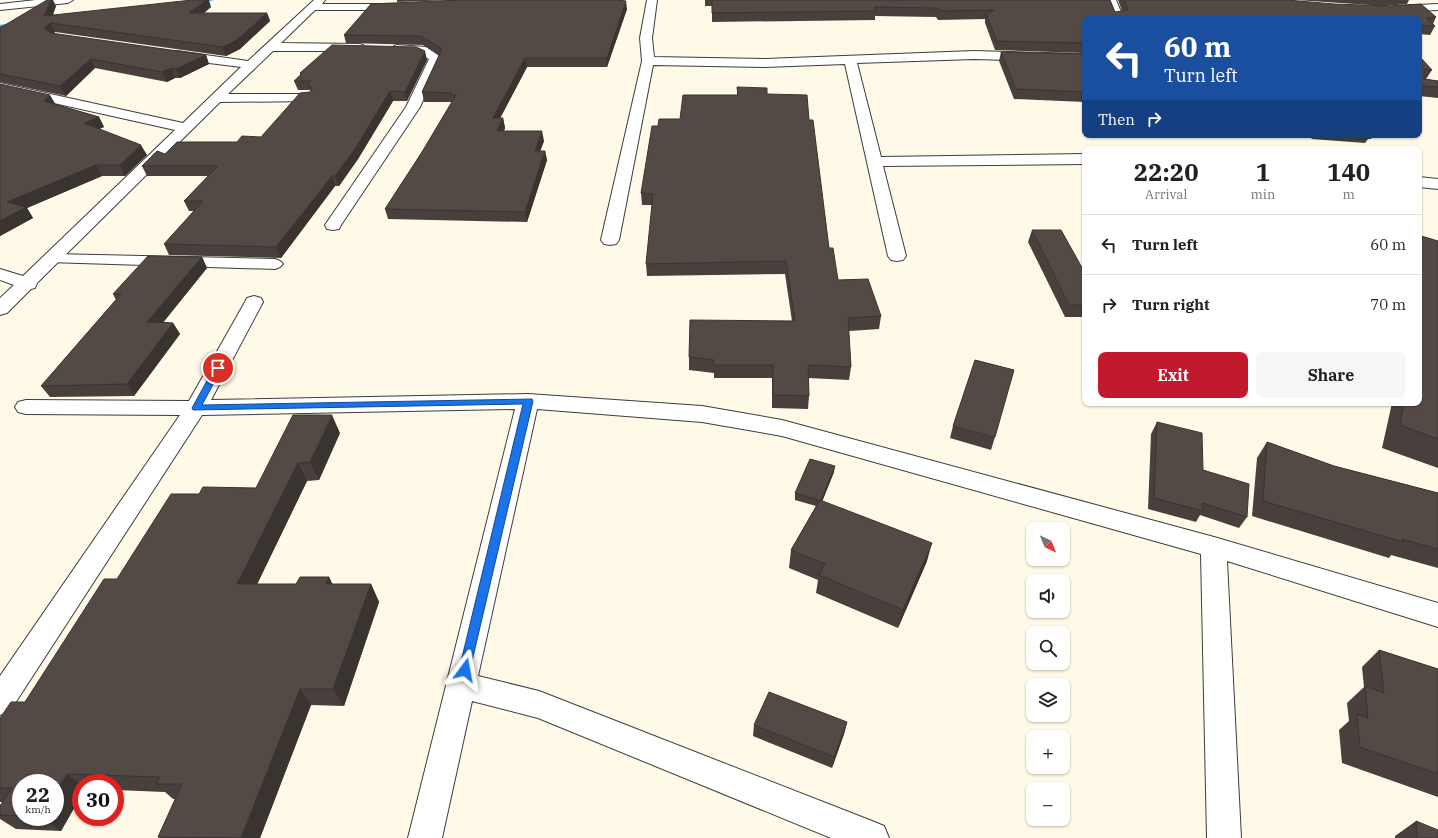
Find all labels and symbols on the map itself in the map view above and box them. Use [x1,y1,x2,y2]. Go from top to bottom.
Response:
pin [201,351,235,385]
north arrow [1026,522,1070,566]
position arrow [444,649,486,691]
speed limit sign: 30 [72,774,124,826]

